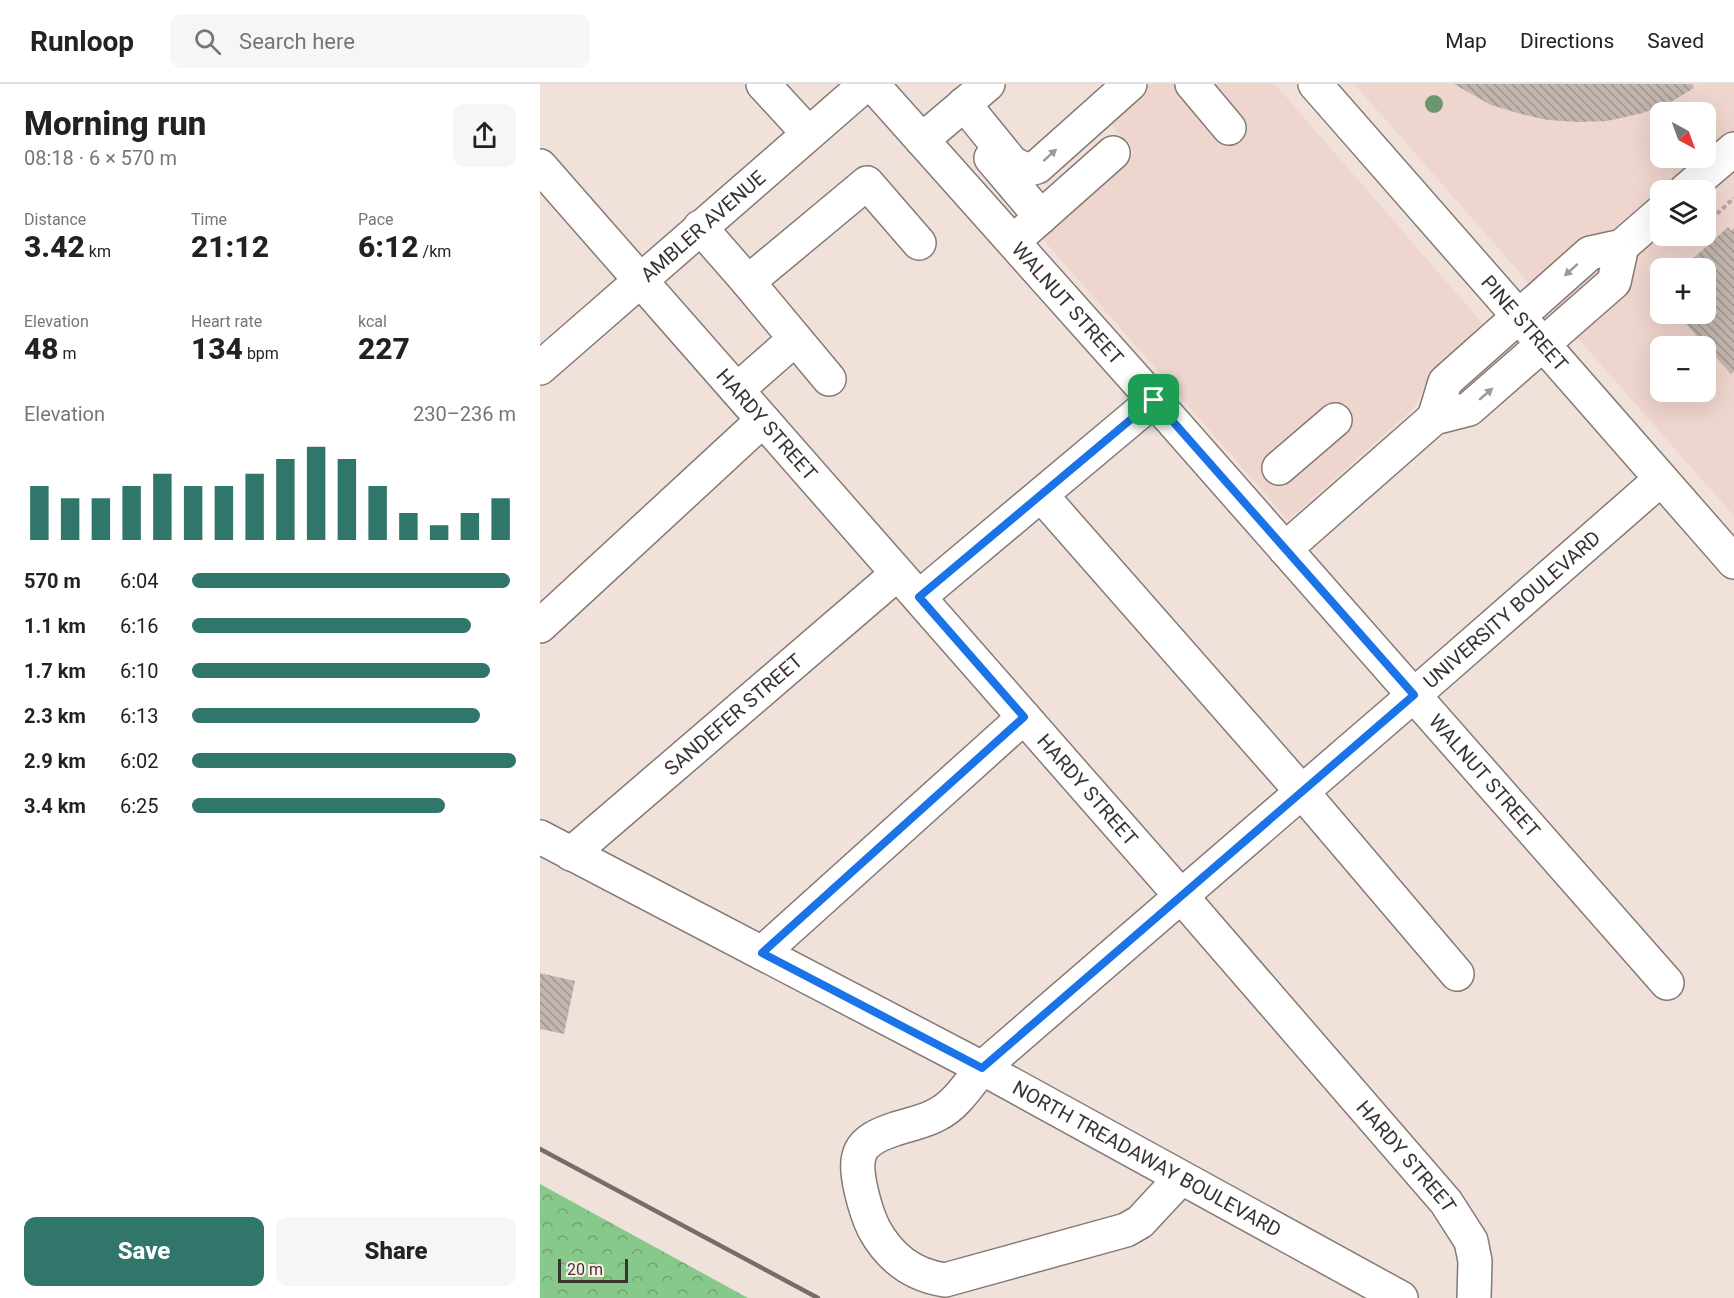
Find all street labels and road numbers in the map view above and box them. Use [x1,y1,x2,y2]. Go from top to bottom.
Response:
street label: AMBLER AVENUE [636,165,770,287]
street label: WALNUT STREET [1007,237,1129,370]
street label: PINE STREET [1476,270,1573,376]
street label: HARDY STREET [712,364,822,485]
street label: UNIVERSITY BOULEVARD [1418,526,1605,693]
street label: SANDEFER STREET [659,649,807,781]
street label: WALNUT STREET [1424,709,1545,842]
street label: HARDY STREET [1032,729,1143,850]
street label: NORTH TREADAWAY BOULEVARD [1009,1075,1285,1242]
street label: HARDY STREET [1351,1095,1462,1217]

